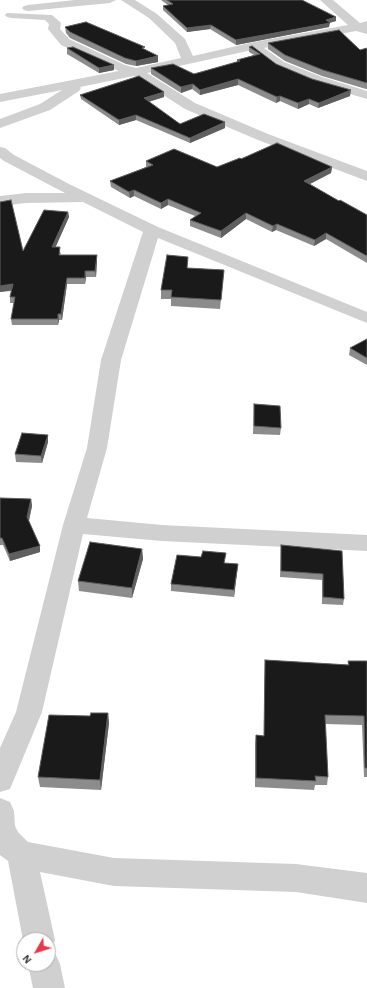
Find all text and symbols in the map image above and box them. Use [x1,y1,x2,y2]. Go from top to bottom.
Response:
north arrow [16,932,56,972]
text: N [20,953,34,966]

